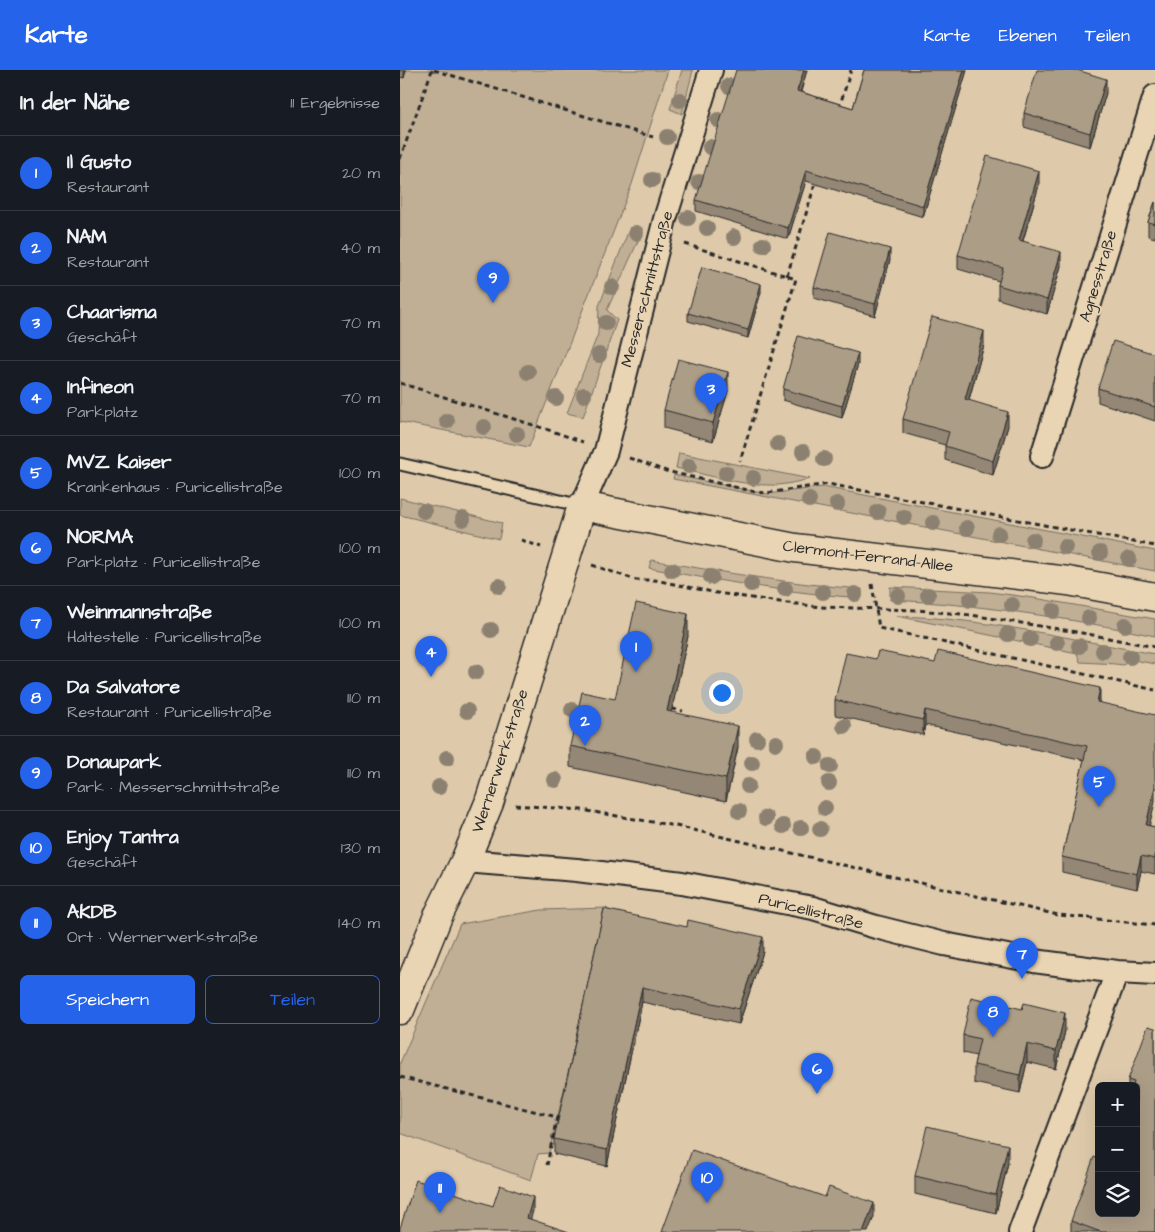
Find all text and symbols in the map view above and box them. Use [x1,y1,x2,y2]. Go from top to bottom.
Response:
text: Karte [25,18,88,52]
text: Karte [923,23,971,48]
text: Ebenen [999,23,1057,48]
text: Teilen [1085,23,1130,48]
text: In der Nähe [20,88,130,117]
text: 11 Ergebnisse [290,92,380,114]
text: Il Gusto [67,149,131,176]
text: 1 [35,162,37,184]
text: 20 m [342,162,380,184]
text: Restaurant [67,176,149,198]
street label: Messerschmittstraße [616,208,679,370]
text: NAM [67,224,107,251]
street label: Agnesstraße [1074,227,1123,325]
text: 2 [31,237,41,259]
text: 40 m [340,237,380,259]
text: Restaurant [67,251,149,273]
pin: 9 [477,262,509,303]
text: Chaarisma [67,299,157,326]
text: 3 [32,312,40,334]
text: 70 m [341,312,380,334]
text: Geschäft [67,326,137,348]
pin: 3 [695,373,727,414]
text: Infineon [67,374,134,401]
text: 4 [31,387,41,409]
text: 70 m [341,387,380,409]
text: Parkplatz [67,401,138,423]
text: MVZ Kaiser [67,449,171,476]
text: 5 [30,462,42,484]
text: 100 m [339,462,380,484]
text: Krankenhaus · Puricellistraße [67,476,283,498]
text: NORMA [67,524,133,551]
street label: Clermont-Ferrand-Allee [782,535,955,577]
text: 6 [31,537,41,559]
text: 100 m [339,537,380,559]
text: Parkplatz · Puricellistraße [67,551,260,573]
text: Weinmannstraße [67,599,212,626]
text: 7 [31,612,41,634]
text: 100 m [339,612,380,634]
text: Haltestelle · Puricellistraße [67,626,262,648]
pin: 1 [620,631,652,672]
pin: 4 [415,636,447,677]
text: Da Salvatore [67,674,180,701]
your location [709,680,735,706]
street label: Wernerwerkstraße [466,686,534,836]
text: 8 [31,687,41,709]
text: 110 m [347,687,380,709]
text: Restaurant · Puricellistraße [67,701,272,723]
pin: 2 [569,705,601,746]
text: Donaupark [67,749,161,776]
text: 9 [31,762,41,784]
text: 110 m [347,762,380,784]
pin: 5 [1083,766,1115,807]
text: Park · Messerschmittstraße [67,776,280,798]
text: Enjoy Tantra [67,824,179,851]
text: 10 [30,837,42,859]
text: 130 m [341,837,380,859]
text: Geschäft [67,851,137,873]
street label: Puricellistraße [756,887,866,935]
text: AKDB [67,899,117,926]
text: 11 [34,912,38,934]
text: 140 m [338,912,380,934]
text: Ort · Wernerwerkstraße [67,926,258,948]
pin: 7 [1006,938,1038,979]
button: Speichern [20,975,195,1024]
button: Teilen [205,975,380,1024]
pin: 8 [977,996,1009,1037]
pin: 6 [801,1053,833,1094]
map controls [1095,1082,1140,1217]
button: + [1095,1082,1140,1127]
button: − [1095,1127,1140,1172]
pin: 10 [691,1162,723,1203]
pin: 11 [424,1172,456,1213]
button: layers [1095,1172,1140,1217]

